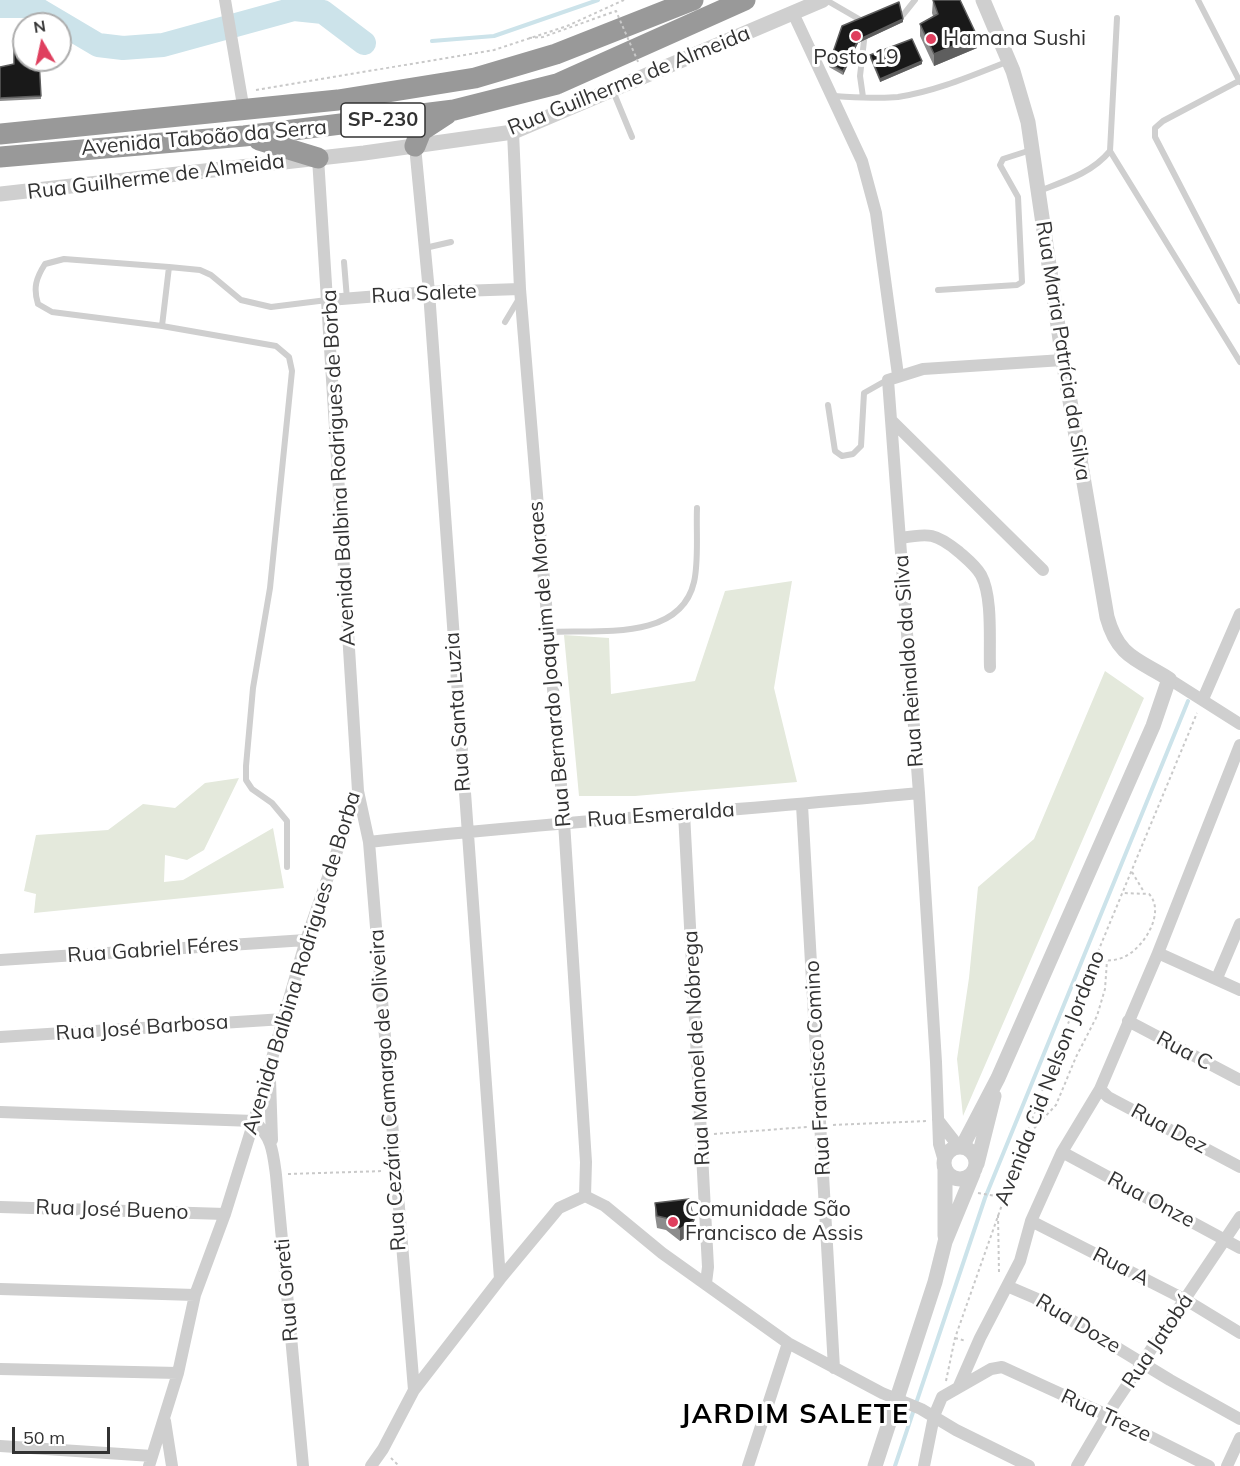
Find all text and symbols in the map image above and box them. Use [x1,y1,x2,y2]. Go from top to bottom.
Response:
north arrow [12,12,72,72]
text: N [32,15,47,37]
street label: Rua Guilherme de Almeida [504,21,754,141]
place label: Hamana Sushi [943,26,1086,52]
marker: Posto 19 [849,29,863,43]
marker: Hamana Sushi [924,32,938,46]
place label: Posto 19 [813,45,899,71]
road number: SP-230 [341,103,425,137]
street label: Avenida Taboão da Serra [80,115,328,161]
street label: Rua Guilherme de Almeida [26,149,286,205]
street label: Rua Maria Patrícia da Silva [1030,219,1096,483]
street label: Rua Salete [371,279,477,309]
street label: Avenida Balbina Rodrigues de Borba [317,289,361,647]
street label: Rua Bernardo Joaquim de Moraes [523,500,577,828]
street label: Rua Reinaldo da Silva [889,554,929,768]
street label: Rua Santa Luzia [440,631,476,793]
street label: Avenida Balbina Rodrigues de Borba [238,788,366,1138]
street label: Rua Esmeralda [587,797,735,833]
street label: Rua Cezária Camargo de Oliveira [364,928,412,1252]
street label: Rua Manoel de Nóbrega [678,930,716,1166]
street label: Rua Gabriel Féres [66,931,240,969]
street label: Avenida Cid Nelson Jordano [990,947,1110,1209]
street label: Rua Francisco Comino [800,960,836,1176]
street label: Rua José Barbosa [55,1009,229,1047]
street label: Rua C [1152,1026,1216,1076]
street label: Rua Dez [1127,1098,1211,1160]
street label: Rua Onze [1103,1166,1199,1234]
street label: Rua José Bueno [35,1195,189,1225]
place label: Comunidade São Francisco de Assis [685,1197,864,1247]
marker: Comunidade São Francisco de Assis [666,1215,680,1229]
street label: Rua Goreti [270,1237,304,1343]
street label: Rua A [1088,1242,1154,1292]
street label: Rua Doze [1031,1289,1125,1359]
street label: Rua Jatobá [1117,1289,1199,1393]
street label: Rua Treze [1057,1384,1155,1448]
district label: JARDIM SALETE [681,1399,909,1431]
scale bar [15,1415,112,1453]
text: 50 m [23,1426,65,1449]

